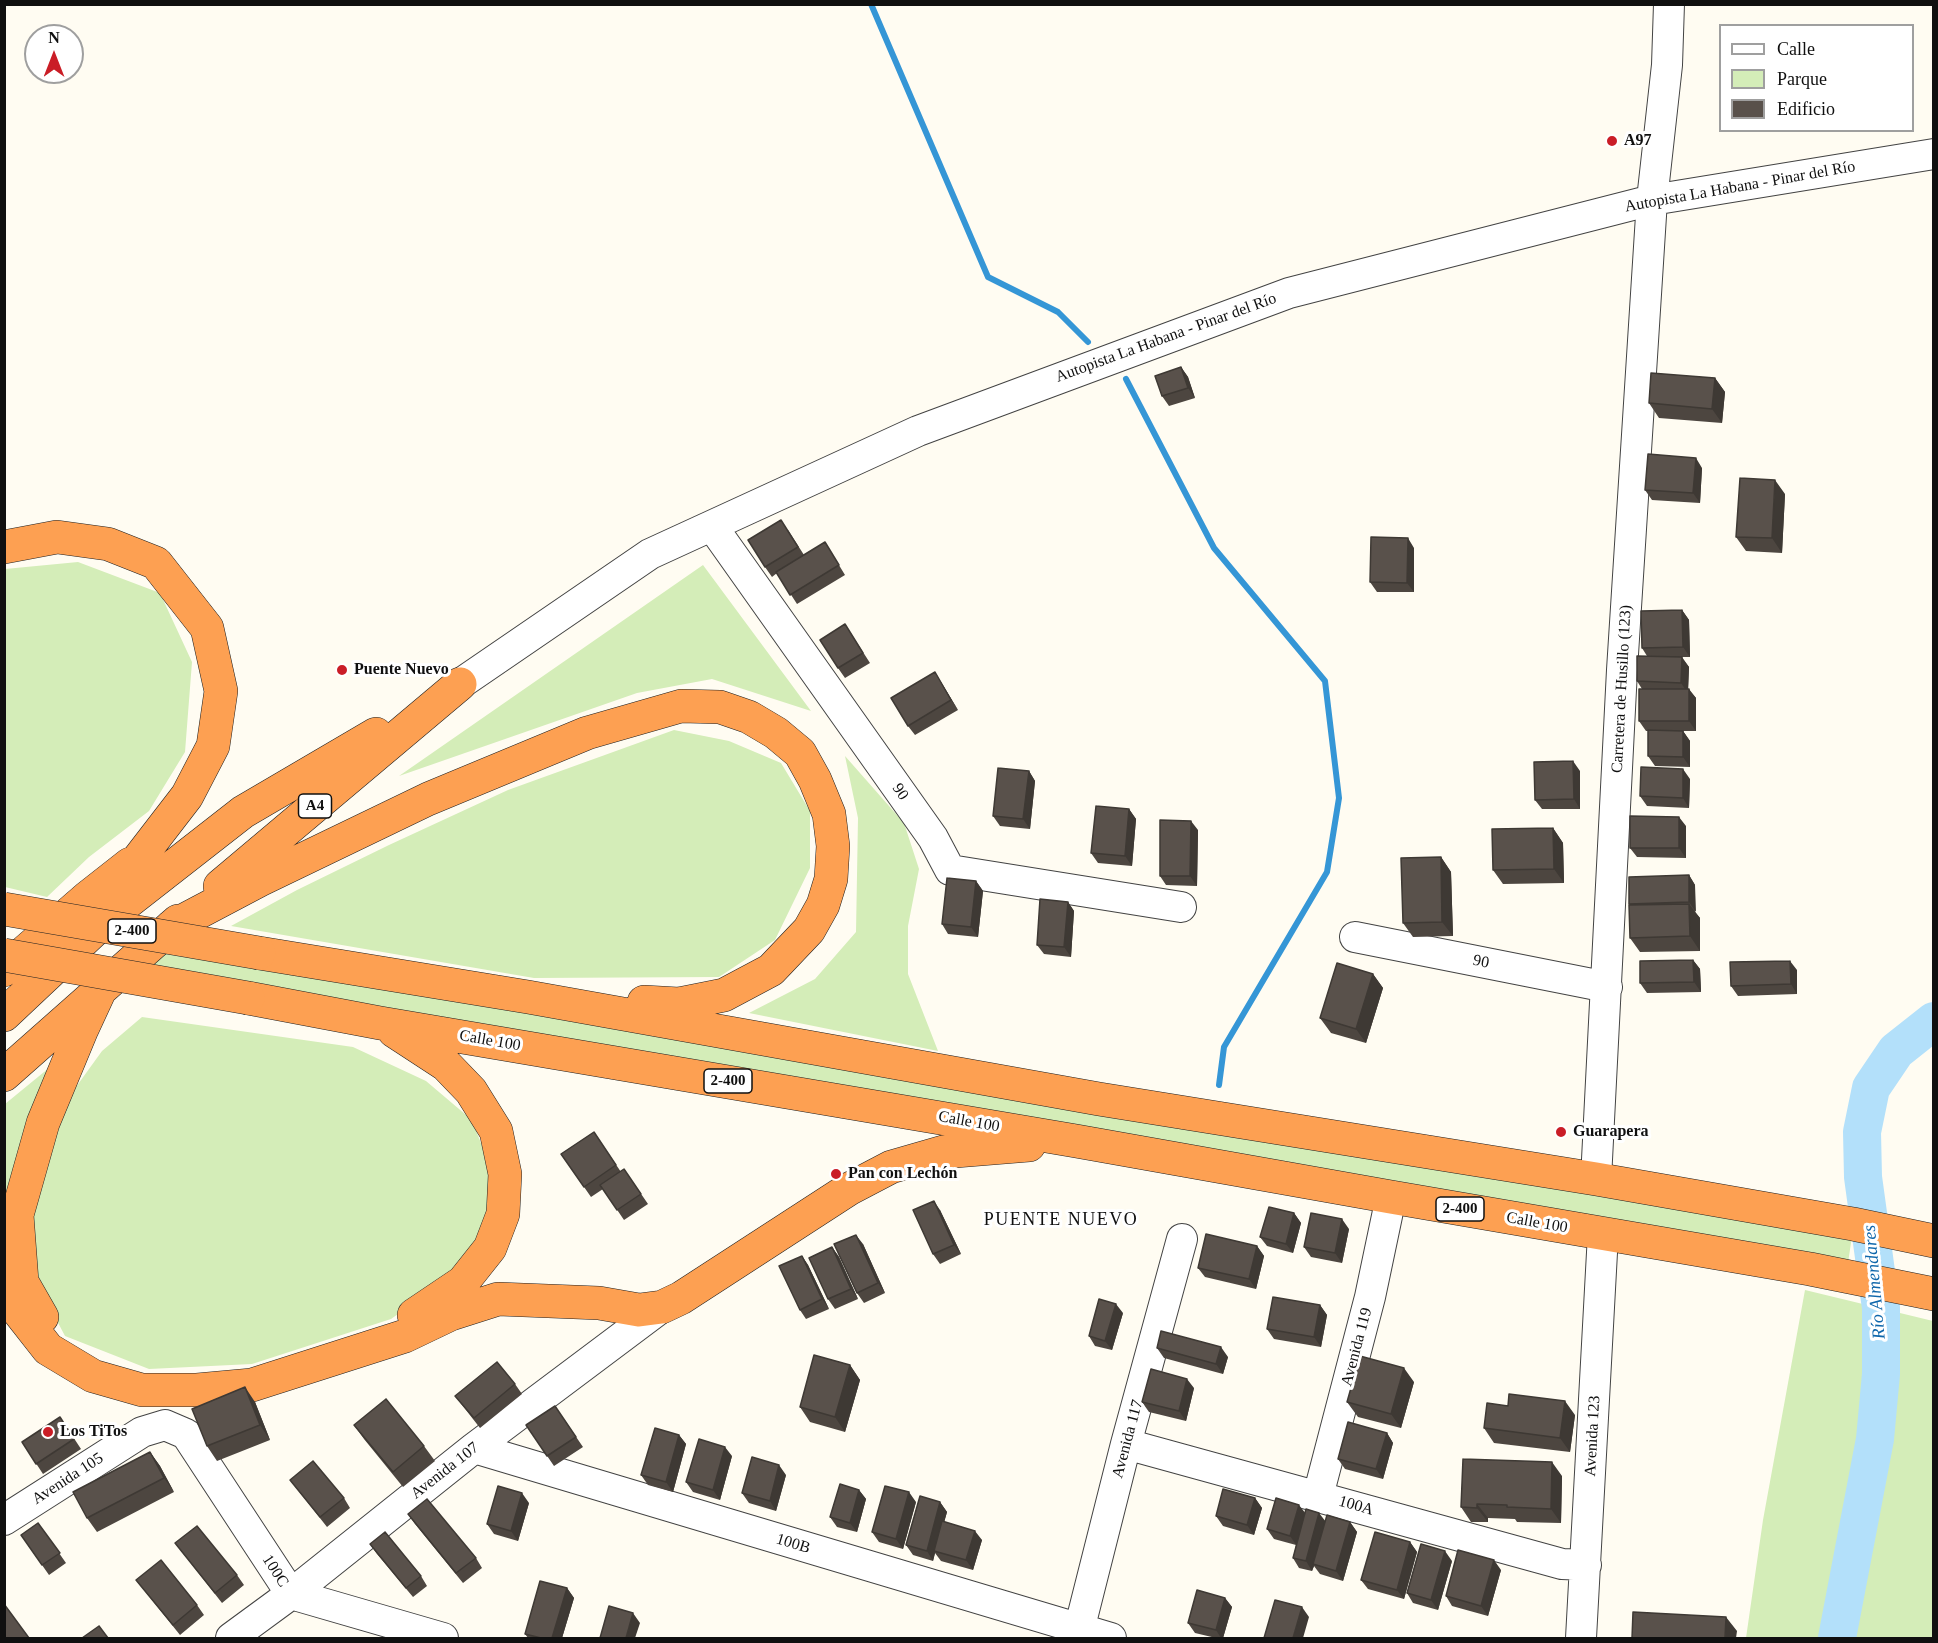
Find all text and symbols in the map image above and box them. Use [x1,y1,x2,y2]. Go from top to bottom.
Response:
north arrow [24,24,84,84]
legend [1719,24,1914,132]
text: N [48,29,60,46]
text: Calle [1777,39,1815,59]
text: Parque [1777,69,1827,89]
text: Edificio [1777,99,1835,119]
place label: A97 [1624,131,1652,151]
marker: A97 [1605,134,1619,148]
street label: Autopista La Habana - Pinar del Río [1623,157,1857,217]
street label: Autopista La Habana - Pinar del Río [1053,289,1279,387]
street label: Carretera de Husillo (123) [1608,604,1636,774]
place label: Puente Nuevo [354,660,449,680]
marker: Puente Nuevo [335,663,349,677]
street label: 90 [888,780,912,804]
road number: A4 [298,794,332,818]
road number: 2-400 [108,919,156,943]
street label: 90 [1471,951,1491,973]
street label: Calle 100 [458,1026,522,1056]
road number: 2-400 [704,1069,752,1093]
street label: Calle 100 [937,1107,1001,1137]
place label: Guarapera [1573,1122,1649,1142]
marker: Guarapera [1554,1125,1568,1139]
place label: Pan con Lechón [848,1164,957,1184]
marker: Pan con Lechón [829,1167,843,1181]
road number: 2-400 [1436,1197,1484,1221]
street label: Calle 100 [1505,1208,1569,1238]
district label: PUENTE NUEVO [984,1209,1138,1231]
water label: Río Almendares [1859,1224,1891,1340]
street label: Avenida 119 [1337,1306,1377,1388]
street label: Avenida 123 [1581,1395,1605,1477]
street label: Avenida 117 [1108,1398,1148,1480]
place label: Los TiTos [60,1422,127,1442]
marker: Los TiTos [41,1425,55,1439]
street label: Avenida 107 [407,1438,483,1504]
street label: Avenida 105 [29,1449,107,1509]
street label: 100A [1336,1492,1376,1520]
street label: 100B [774,1530,812,1558]
street label: 100C [258,1551,292,1591]

